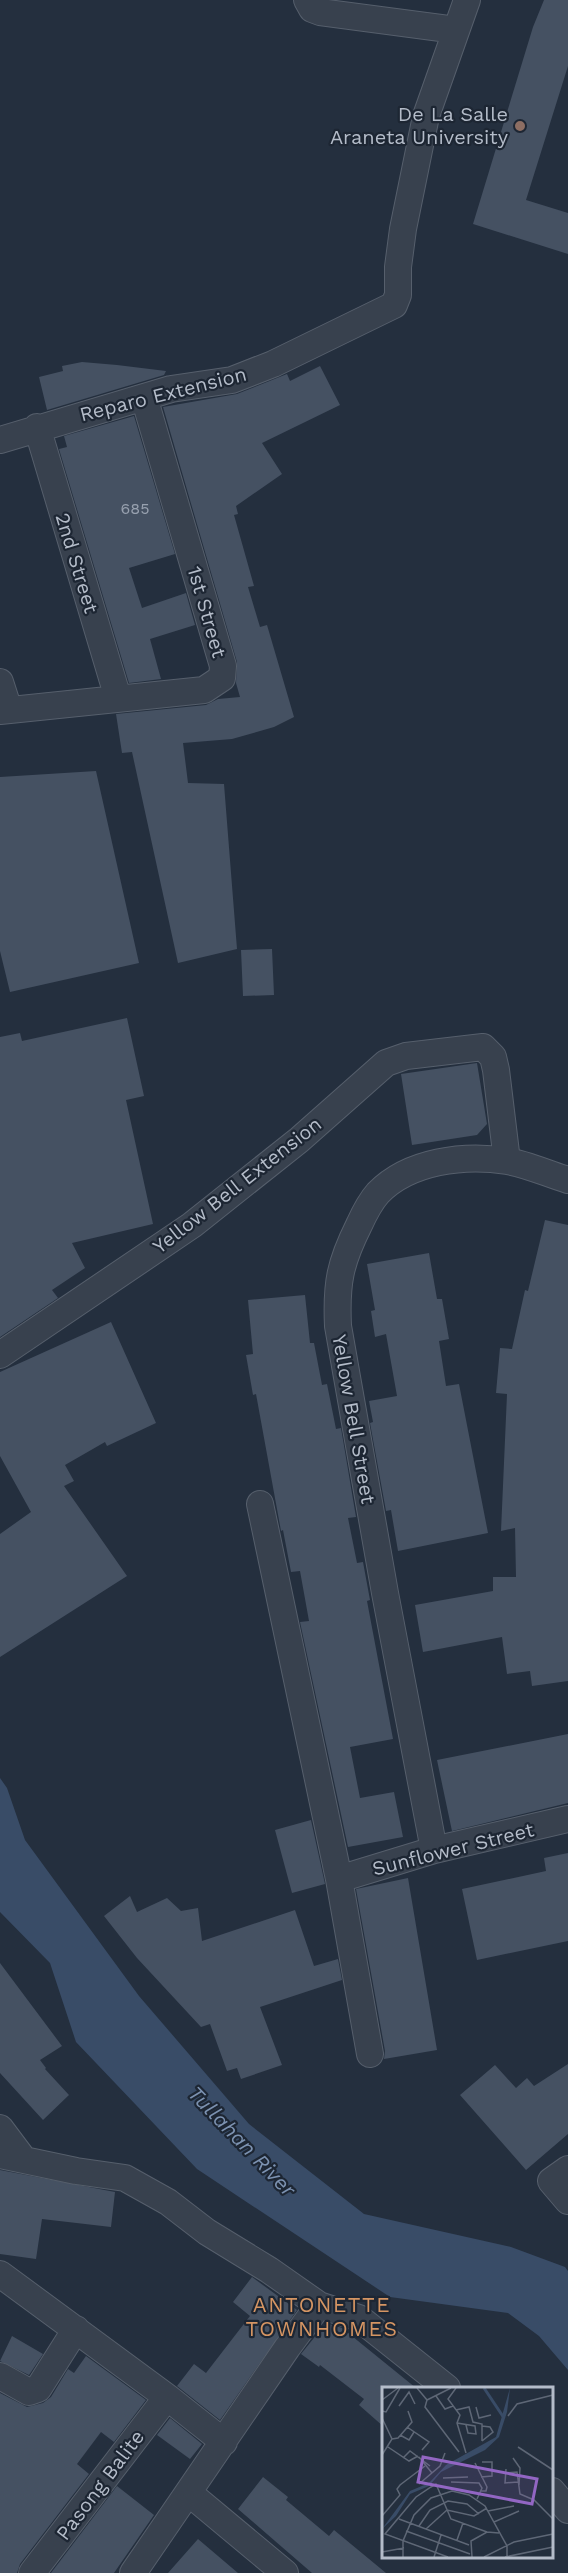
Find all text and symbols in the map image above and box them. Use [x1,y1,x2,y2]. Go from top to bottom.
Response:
place label: De La Salle Araneta University [330,102,509,149]
marker: De La Salle Araneta University [513,119,527,133]
street label: Reparo Extension [77,362,249,426]
house number: 685 [121,499,149,518]
street label: 2nd Street [50,510,104,617]
street label: 1st Street [183,564,232,661]
street label: Yellow Bell Extension [148,1112,326,1258]
street label: Yellow Bell Street [327,1332,381,1506]
street label: Sunflower Street [370,1817,537,1881]
water label: Tullahan River [183,2081,302,2202]
district label: ANTONETTE TOWNHOMES [246,2292,398,2341]
inset map [382,2387,553,2558]
street label: Pasong Balite [51,2425,149,2545]

